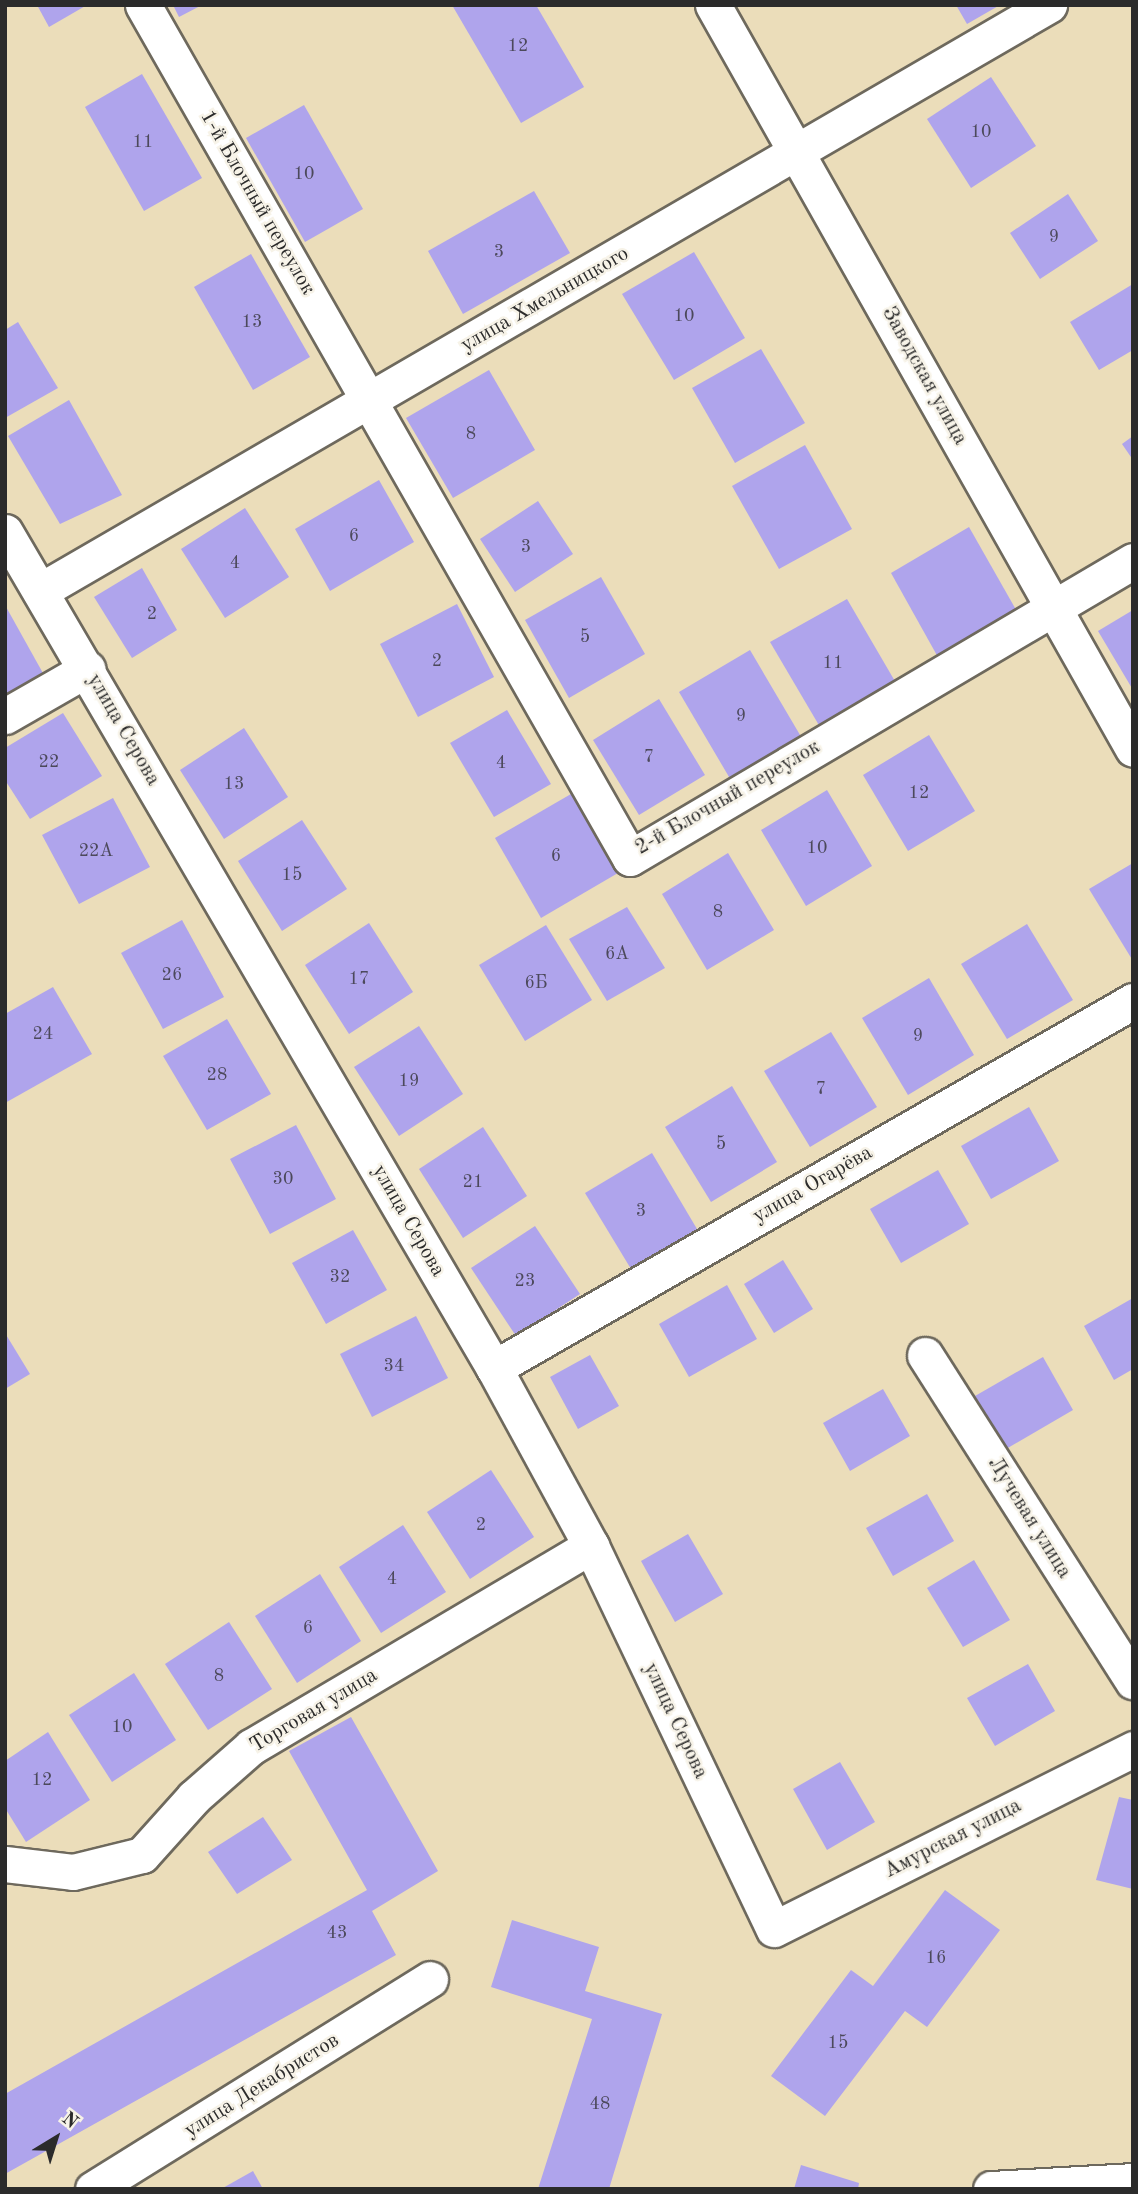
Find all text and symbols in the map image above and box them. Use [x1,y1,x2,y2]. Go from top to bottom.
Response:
house number: 12 [508,35,528,57]
street label: 1-й Блочный переулок [194,106,320,300]
house number: 10 [971,121,991,143]
house number: 11 [133,131,153,153]
house number: 10 [294,163,314,185]
house number: 9 [1049,226,1059,248]
house number: 3 [494,241,504,263]
street label: улица Хмельницкого [456,242,634,358]
street label: Заводская улица [876,302,972,450]
house number: 10 [674,305,694,327]
house number: 13 [242,311,262,333]
house number: 8 [466,423,476,445]
house number: 6 [349,525,359,547]
house number: 3 [521,536,531,558]
house number: 4 [230,552,240,574]
house number: 2 [147,603,157,625]
house number: 5 [580,626,590,648]
house number: 2 [432,650,442,672]
house number: 11 [823,652,843,674]
street label: улица Серова [81,670,165,790]
house number: 9 [736,705,746,727]
street label: 2-й Блочный переулок [631,735,825,861]
house number: 7 [644,746,654,768]
house number: 22 [39,751,59,773]
house number: 4 [496,752,506,774]
house number: 13 [224,773,244,795]
house number: 12 [909,782,929,804]
house number: 10 [807,837,827,859]
house number: 22А [79,840,113,862]
house number: 6 [551,845,561,867]
house number: 15 [282,864,302,886]
house number: 8 [713,901,723,923]
house number: 6А [605,943,629,965]
house number: 26 [162,964,182,986]
house number: 17 [349,968,369,990]
house number: 6Б [524,972,548,994]
house number: 24 [33,1023,53,1045]
house number: 9 [913,1025,923,1047]
house number: 28 [207,1064,227,1086]
house number: 19 [399,1070,419,1092]
house number: 7 [816,1078,826,1100]
house number: 5 [716,1133,726,1155]
street label: улица Огарёва [749,1141,877,1229]
street label: улица Серова [366,1161,450,1281]
house number: 30 [273,1168,293,1190]
house number: 21 [463,1171,483,1193]
house number: 3 [636,1200,646,1222]
house number: 32 [330,1266,350,1288]
house number: 23 [515,1270,535,1292]
house number: 34 [384,1355,404,1377]
street label: Лучевая улица [982,1453,1076,1583]
house number: 2 [476,1514,486,1536]
house number: 4 [387,1568,397,1590]
house number: 6 [303,1617,313,1639]
street label: улица Серова [637,1659,713,1783]
street label: Торговая улица [246,1663,382,1759]
house number: 8 [214,1665,224,1687]
house number: 10 [112,1716,132,1738]
house number: 12 [32,1769,52,1791]
street label: Амурская улица [880,1794,1026,1884]
house number: 43 [327,1922,347,1944]
house number: 16 [926,1947,946,1969]
street label: улица Декабристов [180,2028,344,2144]
house number: 15 [828,2032,848,2054]
house number: 48 [590,2093,610,2115]
north arrow [21,2103,91,2173]
text: N [58,2109,81,2133]

